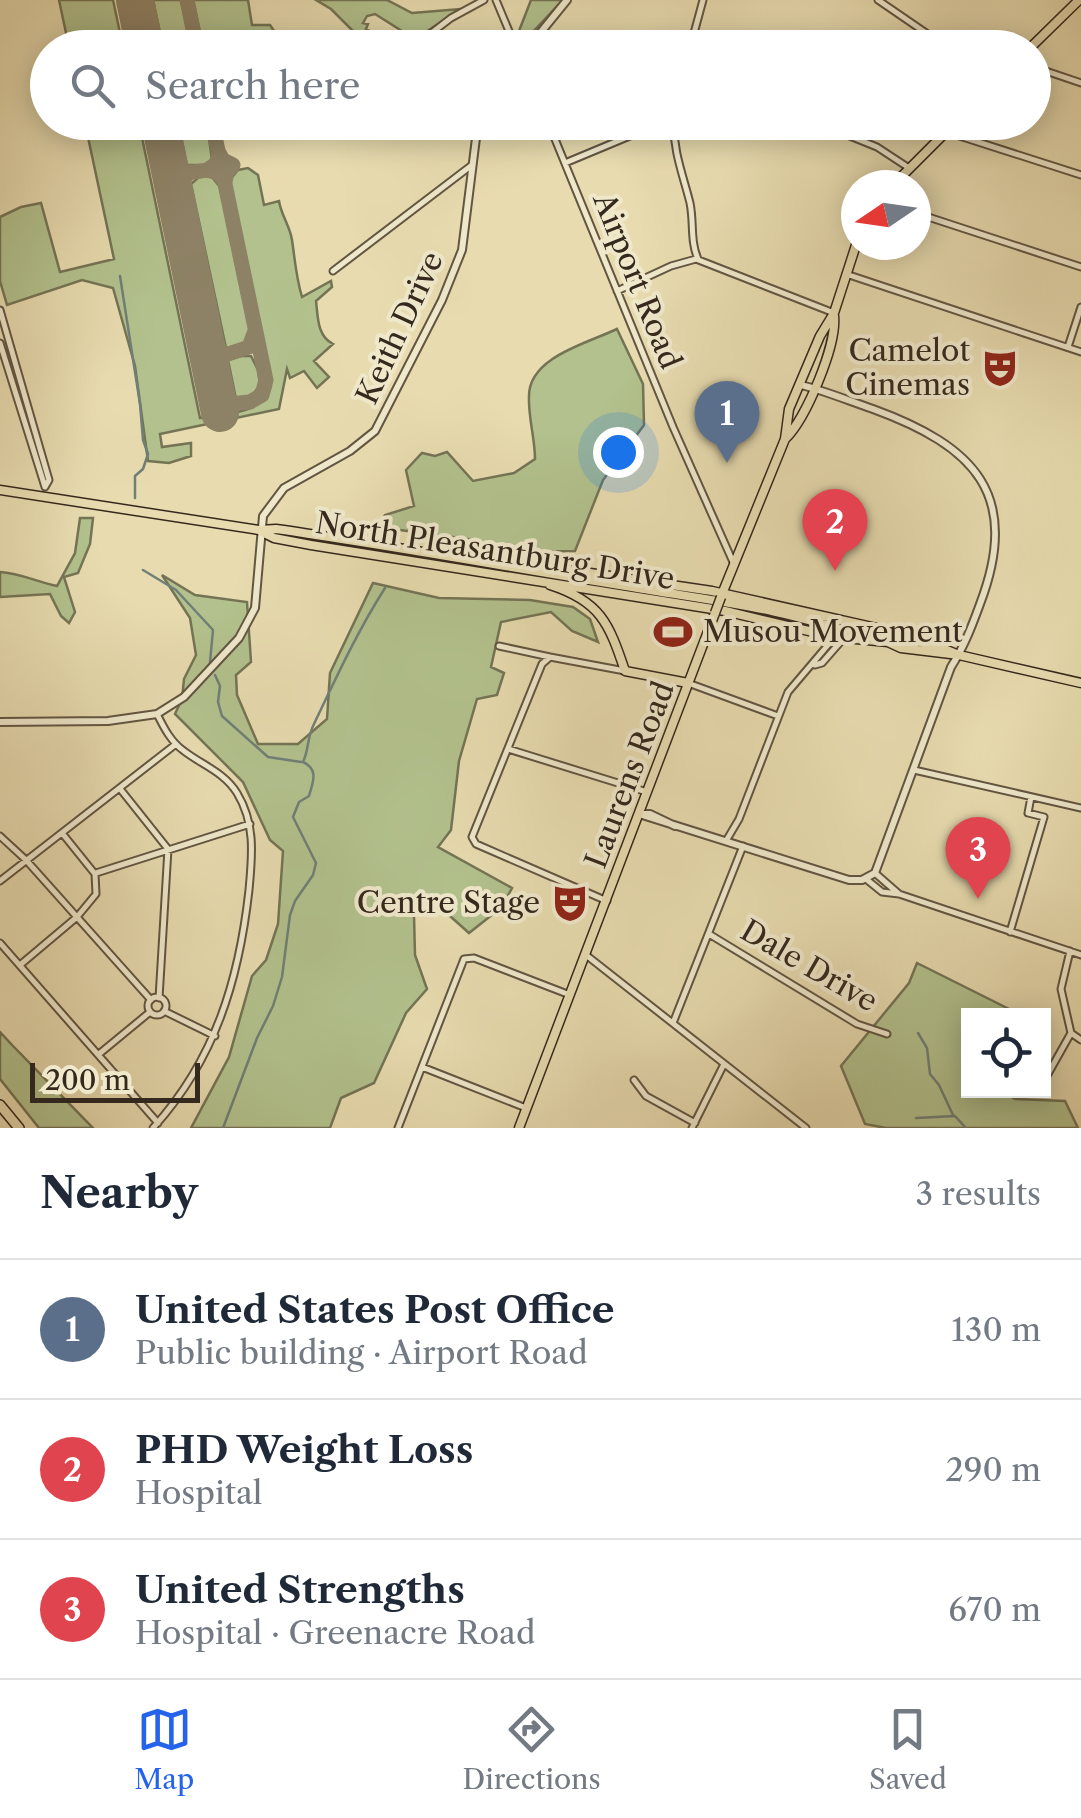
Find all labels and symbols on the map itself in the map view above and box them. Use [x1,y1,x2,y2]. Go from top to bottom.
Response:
north arrow [841,170,931,260]
street label: Airport Road [585,187,690,374]
street label: Keith Drive [348,246,451,410]
place label: Camelot Cinemas [845,332,970,403]
theatre icon: Camelot Cinemas [979,347,1021,389]
pin: 1 [694,380,760,463]
your location [593,427,644,478]
pin: 2 [802,488,868,571]
street label: North Pleasantburg Drive [313,504,677,597]
sports icon: Musou Movement [652,611,694,653]
place label: Musou Movement [703,613,963,650]
street label: Laurens Road [577,676,682,873]
pin: 3 [946,816,1010,899]
theatre icon: Centre Stage [549,882,591,924]
place label: Centre Stage [357,884,540,921]
street label: Dale Drive [734,912,884,1020]
scale bar [30,1058,200,1102]

